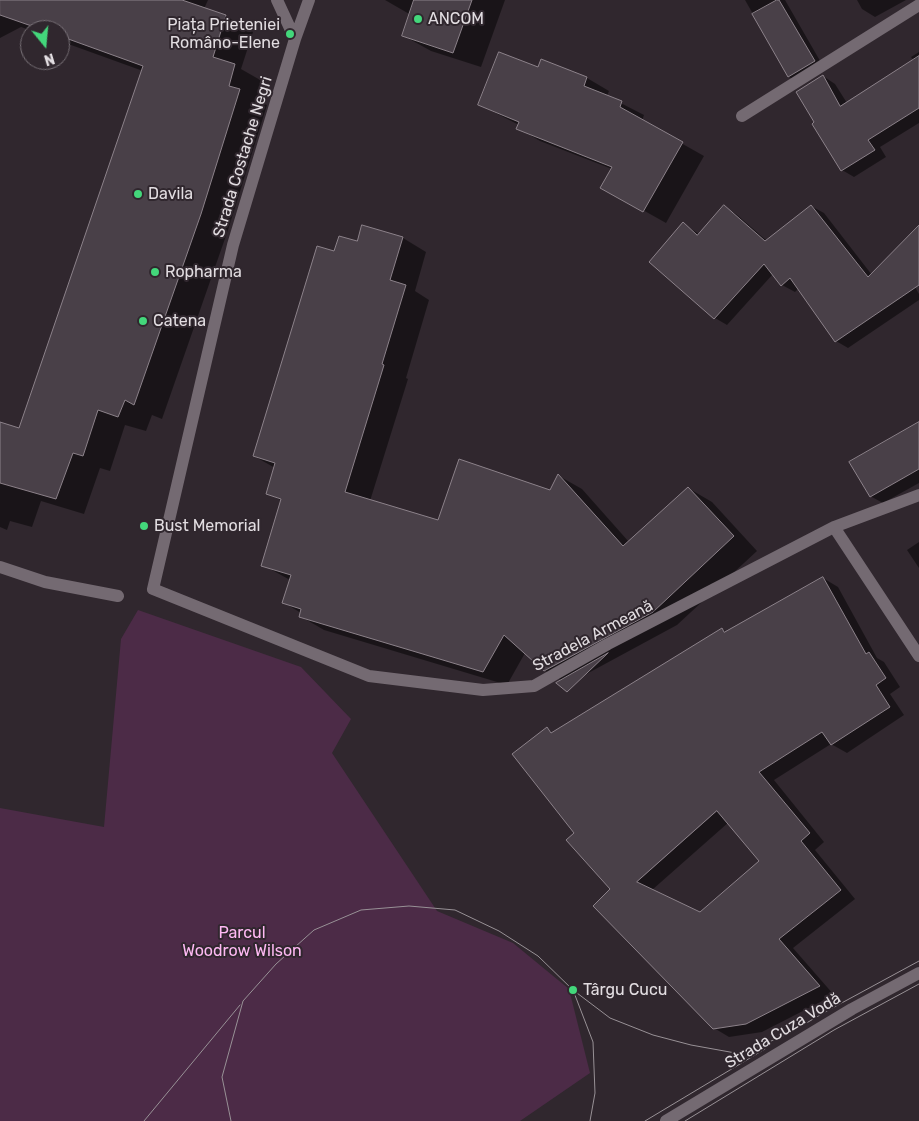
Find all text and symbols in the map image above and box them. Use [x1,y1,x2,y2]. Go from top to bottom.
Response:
place label: ANCOM [428,9,484,29]
marker: ANCOM [412,13,424,25]
place label: Piața Prieteniei Româno-Elene [167,15,280,53]
north arrow [20,20,70,70]
marker: Piața Prieteniei Româno-Elene [284,28,296,40]
text: N [42,49,57,68]
street label: Strada Costache Negri [209,74,277,240]
place label: Davila [148,184,193,204]
marker: Davila [132,188,144,200]
place label: Ropharma [165,262,242,282]
marker: Ropharma [149,266,161,278]
place label: Catena [153,311,206,331]
marker: Catena [137,315,149,327]
place label: Bust Memorial [154,516,260,536]
marker: Bust Memorial [138,520,150,532]
street label: Stradela Armeană [530,596,656,676]
park label: Parcul Woodrow Wilson [182,923,302,961]
place label: Târgu Cucu [583,980,667,1000]
marker: Târgu Cucu [567,984,579,996]
street label: Strada Cuza Vodă [722,989,844,1073]

